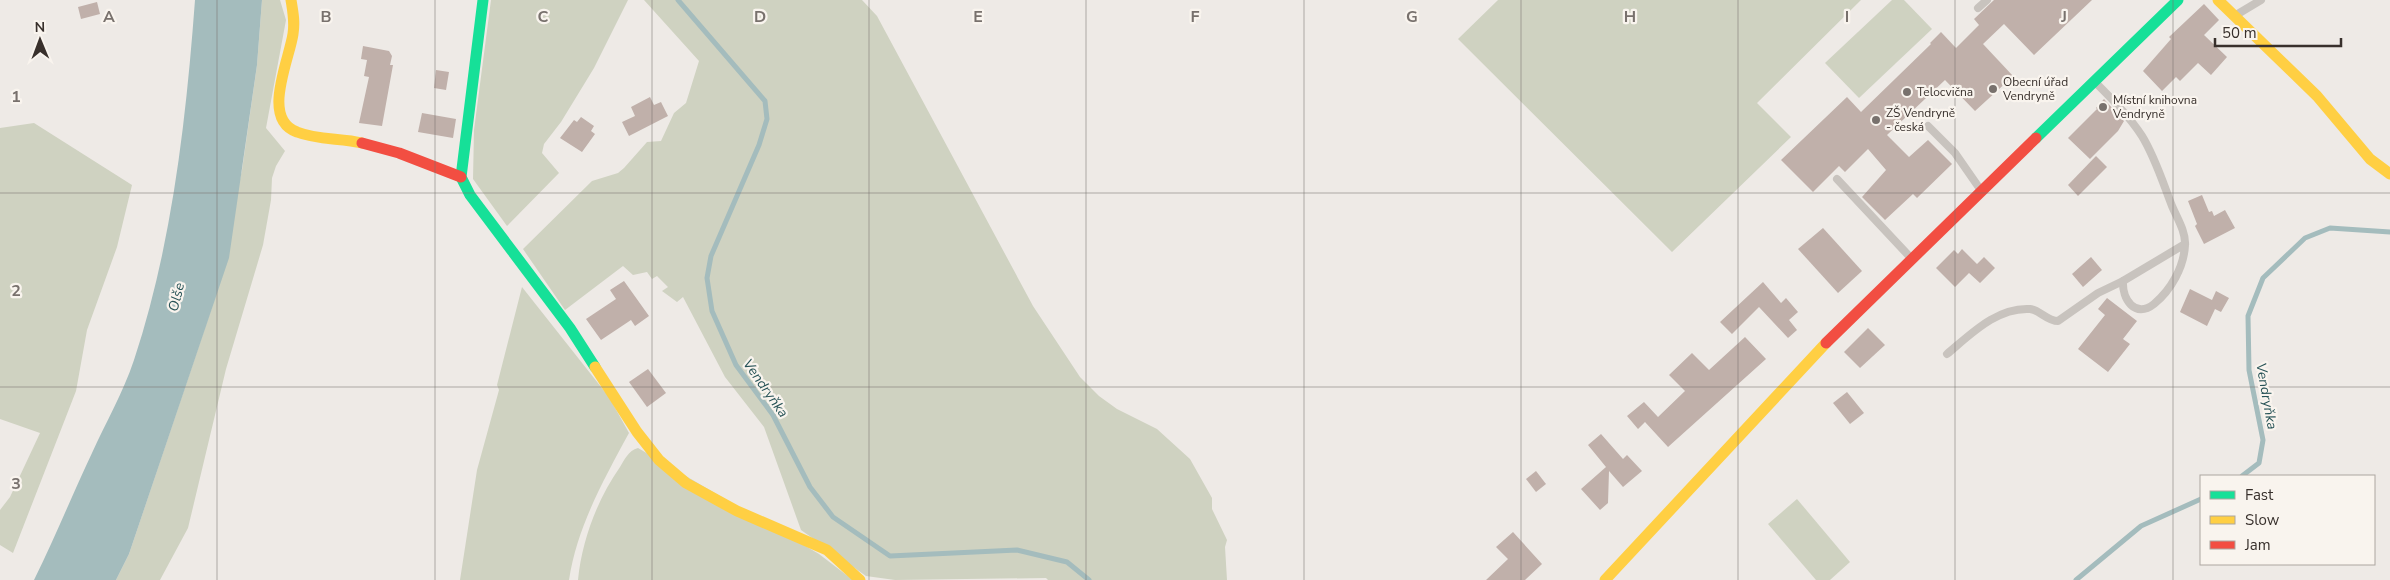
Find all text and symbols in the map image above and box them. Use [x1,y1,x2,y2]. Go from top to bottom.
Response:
text: A [103,6,115,28]
text: B [320,6,332,28]
text: C [538,6,549,28]
text: D [754,6,766,28]
text: E [973,6,983,28]
text: F [1191,6,1200,28]
text: G [1406,6,1418,28]
text: H [1624,6,1636,28]
text: I [1845,6,1849,28]
text: J [2060,6,2067,28]
north arrow [15,15,65,65]
scale bar [2215,15,2341,47]
text: N [34,18,45,37]
text: 50 m [2222,23,2257,43]
place label: Obecní úřad Vendryně [2002,74,2068,104]
marker: Obecní úřad Vendryně [1987,83,1999,95]
place label: Telocvična [1917,84,1973,100]
text: 1 [11,86,21,108]
marker: Telocvična [1901,86,1913,98]
place label: Místní knihovna Vendryně [2112,92,2197,122]
marker: Místní knihovna Vendryně [2097,101,2109,113]
place label: ZŠ Vendryně - česká [1886,105,1955,135]
marker: ZŠ Vendryně - česká [1870,114,1882,126]
text: 2 [11,280,21,302]
water label: Olše [164,280,189,313]
water label: Vendryňka [738,355,793,421]
water label: Vendryňka [2251,361,2282,431]
text: 3 [11,473,21,495]
legend [2200,475,2375,565]
text: Fast [2245,485,2274,505]
text: Slow [2245,510,2280,530]
text: Jam [2244,535,2271,555]

